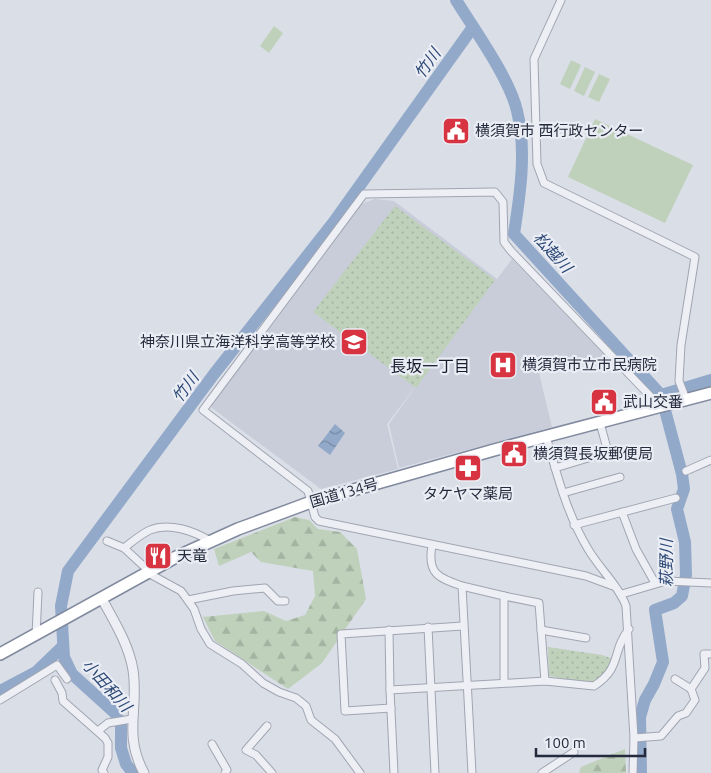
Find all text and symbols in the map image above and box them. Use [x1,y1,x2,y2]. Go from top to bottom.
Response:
water label: 竹川 [410,43,445,81]
public building icon: 横須賀市 西行政センター [441,116,471,146]
place label: 横須賀市 西行政センター [475,122,643,139]
water label: 松越川 [530,228,577,277]
school or university icon: 神奈川県立海洋科学高等学校 [339,327,369,357]
place label: 神奈川県立海洋科学高等学校 [140,333,335,350]
hospital icon: 横須賀市立市民病院 [488,350,518,380]
place label: 横須賀市立市民病院 [522,356,657,373]
district label: 長坂一丁目 [390,357,470,375]
water label: 竹川 [168,367,203,405]
public building icon: 武山交番 [589,387,619,417]
place label: 武山交番 [623,393,683,410]
public building icon: 横須賀長坂郵便局 [499,439,529,469]
place label: 横須賀長坂郵便局 [533,445,653,462]
pharmacy icon: タケヤマ薬局 [453,453,483,483]
street label: 国道134号 [308,475,380,510]
place label: タケヤマ薬局 [423,485,513,502]
water label: 萩野川 [657,537,675,587]
restaurant icon: 天竜 [143,541,173,571]
place label: 天竜 [177,547,207,564]
water label: 小田和川 [79,655,136,716]
scale bar [536,726,645,758]
text: 100 m [544,734,586,751]

